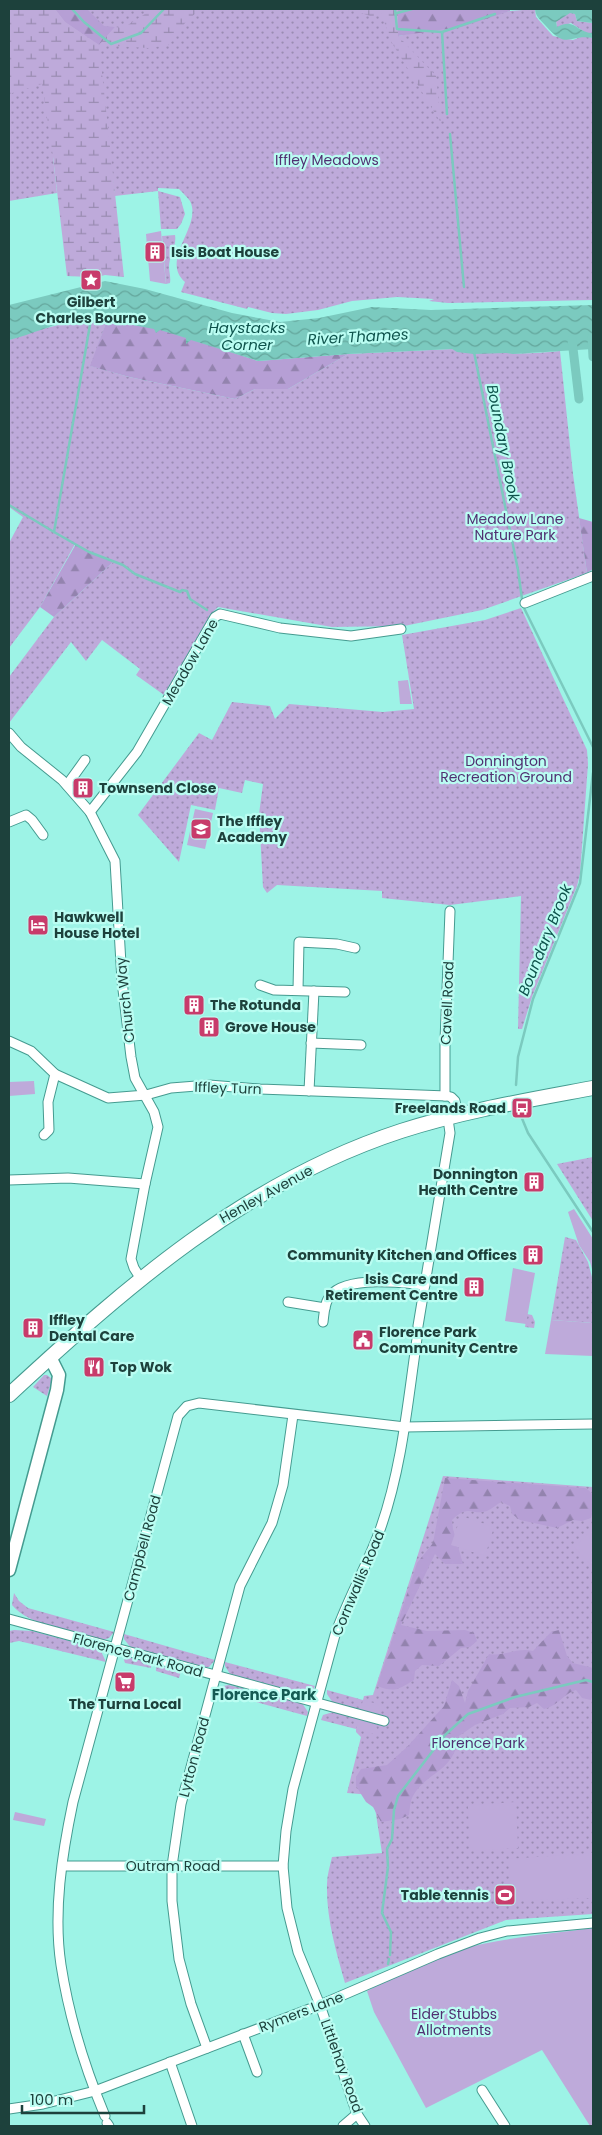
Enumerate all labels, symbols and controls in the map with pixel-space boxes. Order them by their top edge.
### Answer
park label: Iffley Meadows [275,150,379,170]
building icon: Isis Boat House [143,240,167,264]
place label: Isis Boat House [171,242,280,262]
place icon: Gilbert Charles Bourne [79,268,103,292]
place label: Gilbert Charles Bourne [36,292,147,328]
water label: Haystacks Corner [208,317,286,355]
water label: River Thames [307,323,409,350]
water label: Boundary Brook [482,383,525,504]
park label: Meadow Lane Nature Park [467,509,564,545]
street label: Meadow Lane [157,615,223,709]
park label: Donnington Recreation Ground [440,751,572,787]
building icon: Townsend Close [71,776,95,800]
place label: Townsend Close [99,778,217,798]
place label: The Iffley Academy [217,811,287,847]
school or university icon: The Iffley Academy [189,817,213,841]
water label: Boundary Brook [513,880,577,999]
place label: Hawkwell House Hotel [54,907,140,943]
hotel icon: Hawkwell House Hotel [26,913,50,937]
street label: Church Way [111,956,139,1044]
street label: Cavell Road [436,961,458,1045]
building icon: The Rotunda [182,993,206,1017]
place label: The Rotunda [210,995,301,1015]
building icon: Grove House [197,1015,221,1039]
place label: Grove House [225,1017,316,1037]
street label: Iffley Turn [194,1077,262,1099]
bus stop icon: Freelands Road [510,1096,534,1120]
place label: Freelands Road [395,1098,506,1118]
street label: Henley Avenue [216,1160,316,1228]
place label: Donnington Health Centre [418,1164,518,1200]
building icon: Donnington Health Centre [522,1170,546,1194]
building icon: Community Kitchen and Offices [521,1243,545,1267]
place label: Community Kitchen and Offices [287,1245,517,1265]
place label: Isis Care and Retirement Centre [325,1269,458,1305]
building icon: Isis Care and Retirement Centre [462,1275,486,1299]
place label: Iffley Dental Care [49,1310,135,1346]
building icon: Iffley Dental Care [21,1316,45,1340]
place label: Florence Park Community Centre [379,1322,518,1358]
public building icon: Florence Park Community Centre [351,1328,375,1352]
restaurant icon: Top Wok [82,1355,106,1379]
place label: Top Wok [110,1357,172,1377]
street label: Campbell Road [118,1493,166,1603]
street label: Cornwallis Road [327,1527,389,1639]
street label: Florence Park Road [71,1628,205,1682]
supermarket icon: The Turna Local [113,1670,137,1694]
district label: Florence Park [212,1684,317,1705]
place label: The Turna Local [69,1694,181,1714]
street label: Lytton Road [174,1715,214,1799]
park label: Florence Park [431,1733,525,1753]
street label: Outram Road [126,1856,220,1876]
sports icon: Table tennis [493,1883,517,1907]
place label: Table tennis [401,1885,489,1905]
street label: Rymers Lane [256,1987,346,2037]
park label: Elder Stubbs Allotments [411,2004,497,2040]
street label: Littlehay Road [316,2016,368,2116]
scale bar [22,2082,145,2114]
text: 100 m [30,2089,73,2110]

